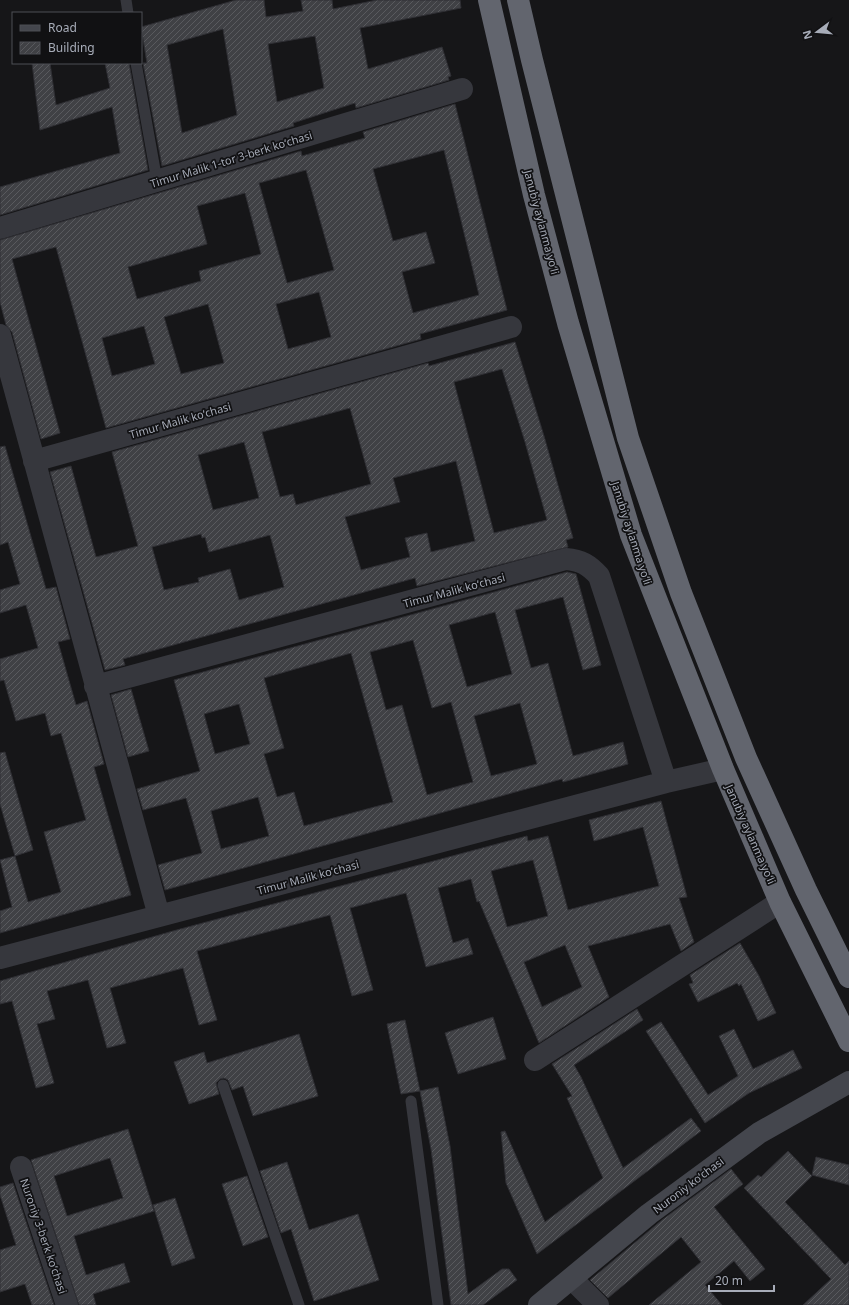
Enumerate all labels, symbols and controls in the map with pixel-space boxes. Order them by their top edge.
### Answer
legend [12,12,142,64]
north arrow [797,12,837,52]
text: Road [48,19,77,36]
text: N [798,29,815,41]
text: Building [48,39,95,56]
street label: Timur Malik 1-tor 3-berk koʻchasi [148,127,314,191]
street label: Janubiy aylanma yoʻli [521,167,563,276]
street label: Timur Malik koʻchasi [128,398,232,442]
street label: Janubiy aylanma yoʻli [608,479,656,586]
street label: Timur Malik koʻchasi [401,569,507,611]
street label: Janubiy aylanma yoʻli [722,781,780,886]
street label: Timur Malik koʻchasi [255,856,361,898]
street label: Nuroniy koʻchasi [650,1153,726,1217]
street label: Nuroniy 3-berk koʻchasi [17,1176,71,1296]
scale bar [709,1267,774,1293]
text: 20 m [715,1272,743,1289]

